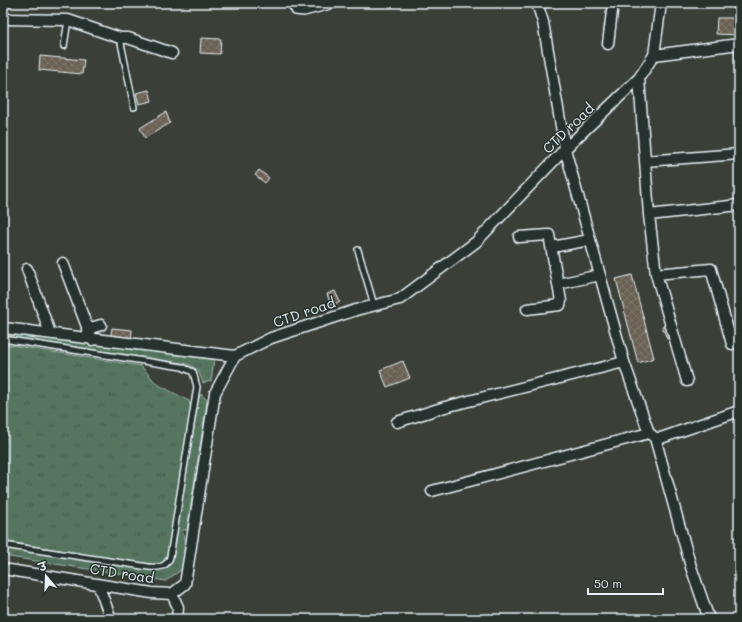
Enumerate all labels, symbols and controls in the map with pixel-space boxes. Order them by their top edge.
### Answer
street label: CTD road [538,99,598,157]
street label: CTD road [270,292,338,332]
north arrow [26,556,66,596]
text: उ [36,557,50,575]
street label: CTD road [88,559,156,587]
scale bar [588,570,663,596]
text: 50 m [594,575,622,591]

